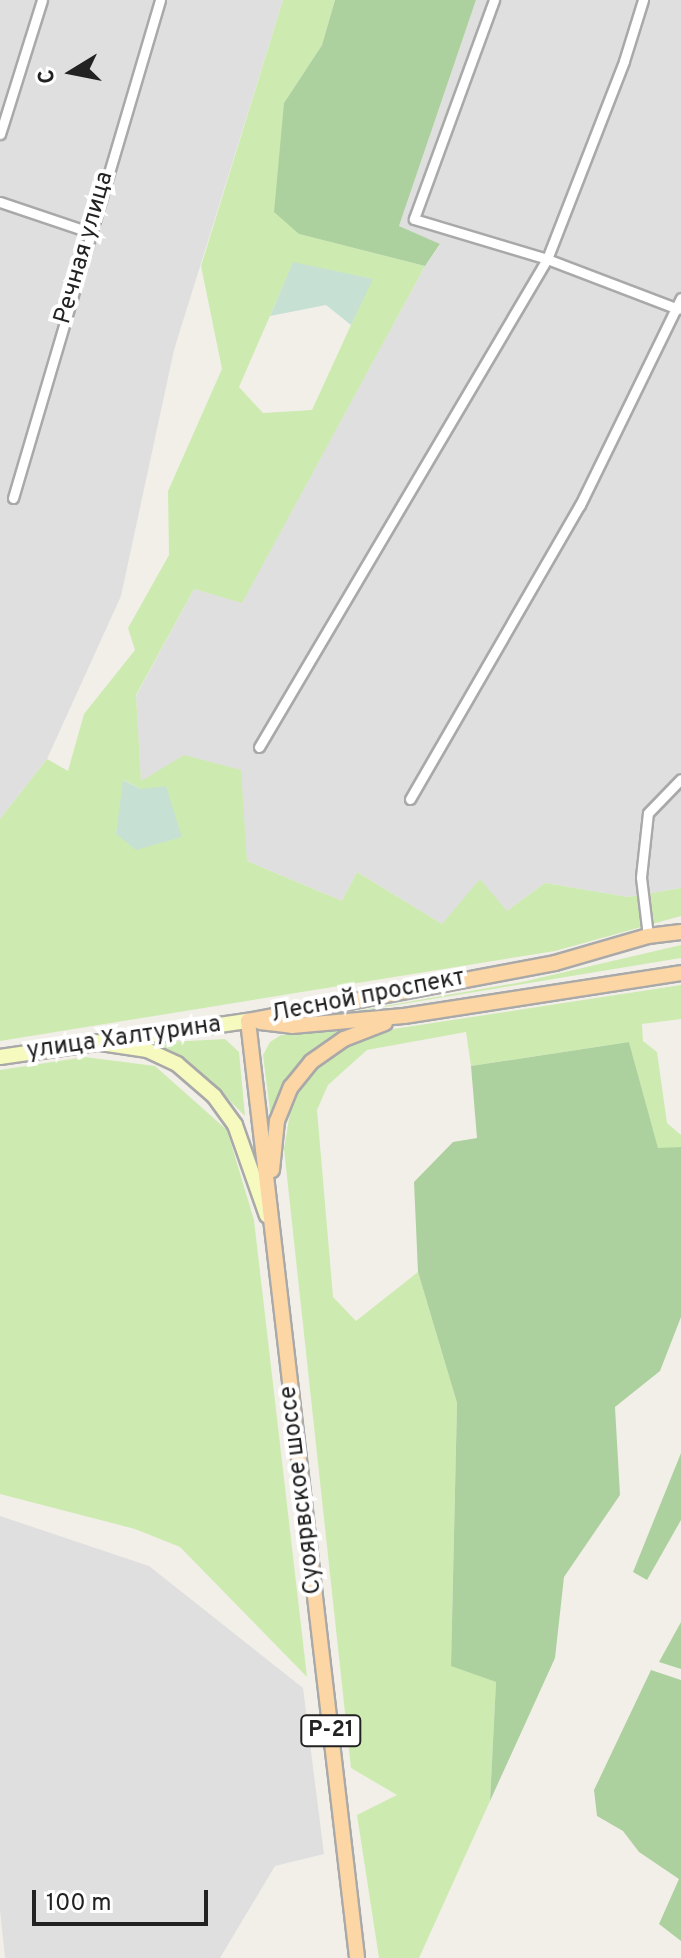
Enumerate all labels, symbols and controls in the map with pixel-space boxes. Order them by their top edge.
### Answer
north arrow [32,32,112,112]
text: С [33,67,62,86]
street label: Речная улица [49,168,121,328]
street label: Лесной проспект [269,964,467,1030]
street label: улица Халтурина [25,1011,223,1067]
street label: Суоярвское шоссе [275,1384,329,1596]
road number: Р-21 [299,1713,363,1749]
scale bar [36,1874,212,1924]
text: 100 m [46,1889,112,1919]

